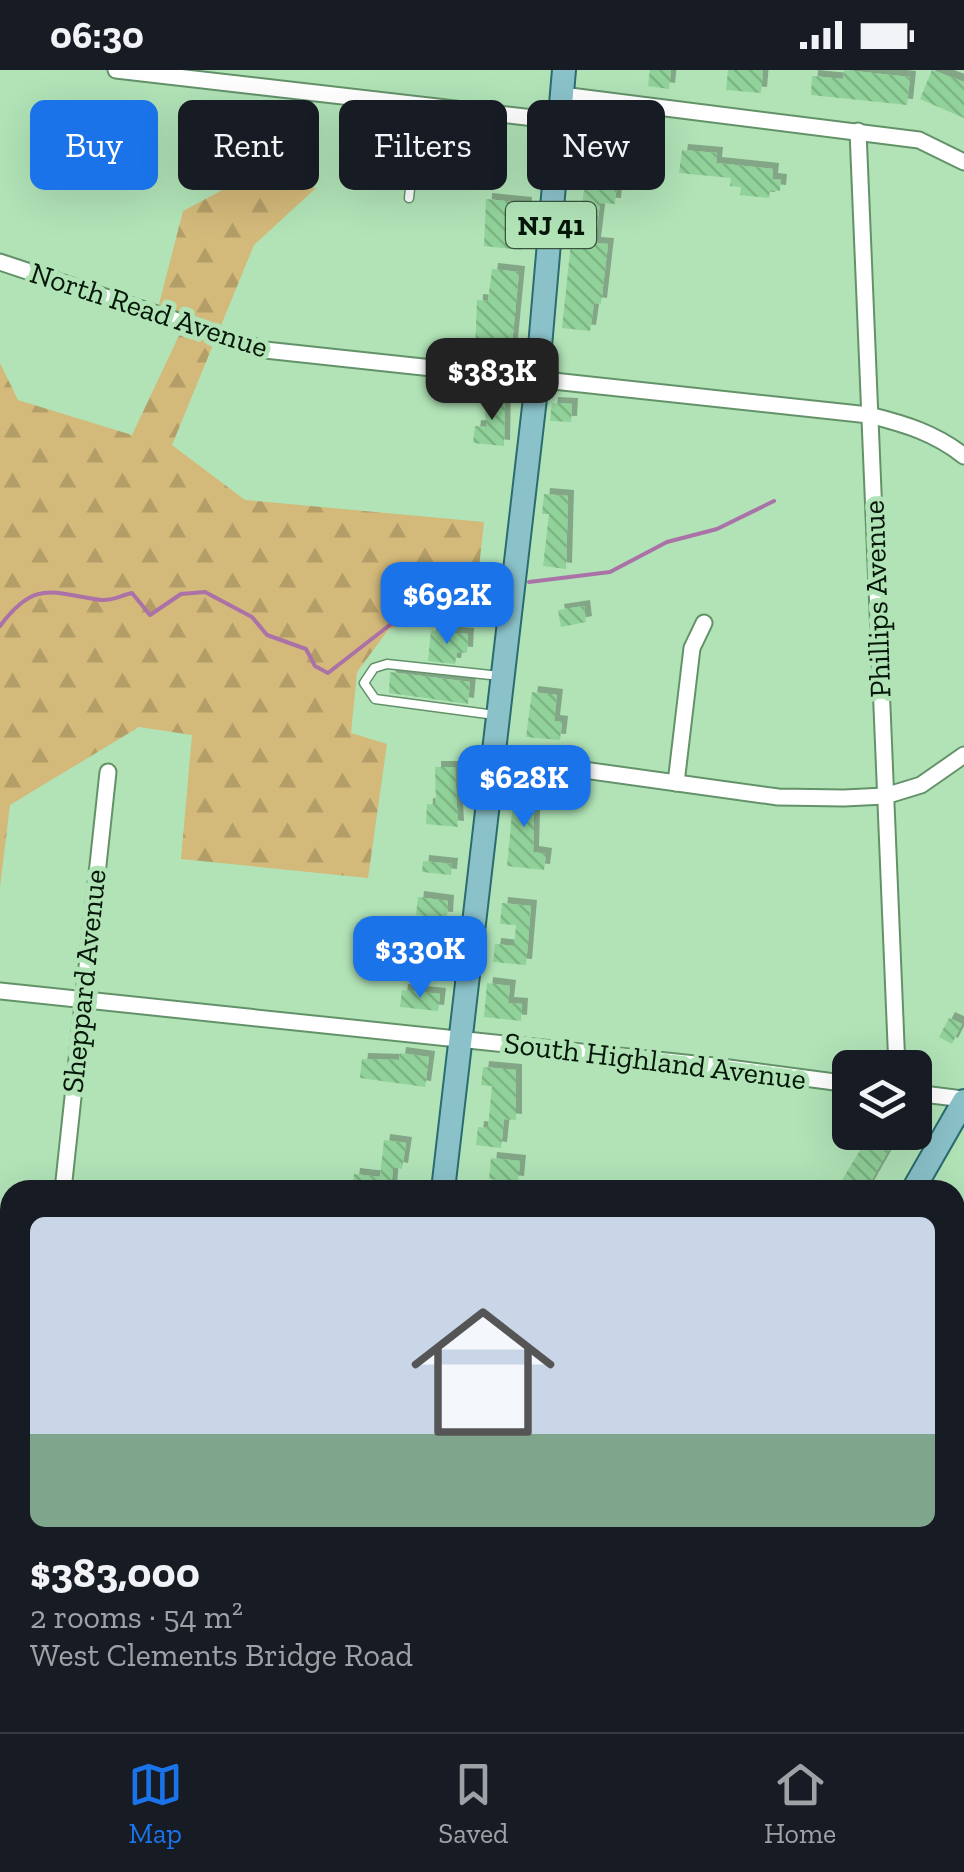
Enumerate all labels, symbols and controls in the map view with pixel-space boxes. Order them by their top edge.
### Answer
text: 06:30 [50,12,144,58]
chip: Buy [30,100,158,190]
chip: Rent [178,100,319,190]
chip: Filters [339,100,507,190]
chip: New [527,100,665,190]
road number: NJ 41 [506,202,596,248]
street label: North Read Avenue [25,255,273,365]
pin: $383K [422,338,562,423]
text: $383K [448,351,536,389]
street label: Phillips Avenue [856,500,898,698]
pin: $692K [377,562,517,647]
text: $692K [403,575,491,613]
pin: $628K [454,745,594,830]
text: $628K [480,758,568,796]
street label: Sheppard Avenue [54,868,114,1094]
pin: $330K [350,916,490,1001]
text: $330K [375,929,465,967]
street label: South Highland Avenue [502,1025,808,1097]
map controls [832,1050,932,1150]
button: layers [832,1050,932,1150]
icon: home [393,1282,573,1462]
text: $383,000 [30,1547,200,1598]
text: 2 rooms · 54 m² [30,1598,243,1636]
text: West Clements Bridge Road [30,1636,413,1674]
tab: Map [128,1757,183,1850]
tab: Saved [438,1757,508,1850]
tab: Home [764,1757,836,1850]

